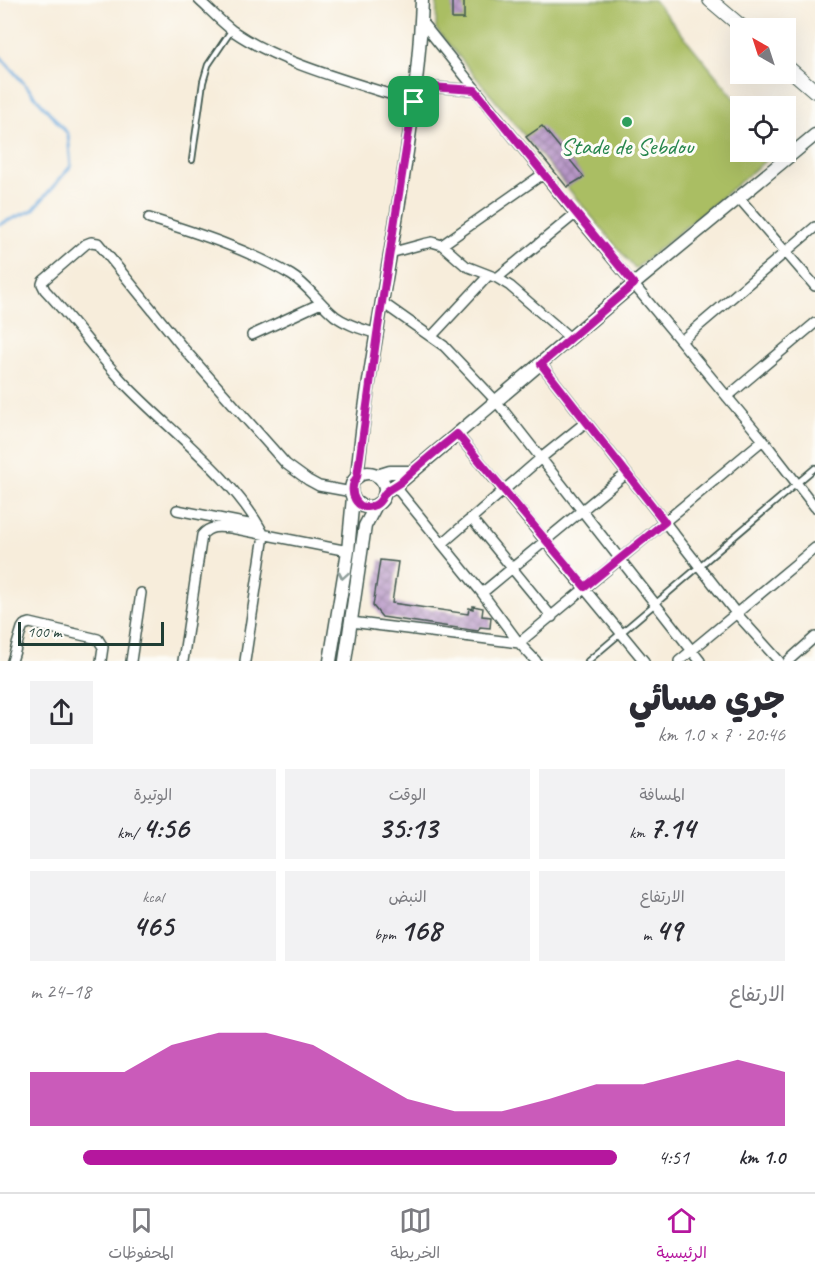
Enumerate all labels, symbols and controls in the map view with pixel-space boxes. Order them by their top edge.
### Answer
north arrow [730,18,796,84]
map controls [730,18,796,162]
pin [388,76,439,127]
icon: arrive [397,85,430,118]
button: locate [730,96,796,162]
marker: Stade de Sebdou [620,115,634,129]
place label: Stade de Sebdou [561,131,696,161]
one-way arrow [337,570,350,580]
scale bar [18,619,164,646]
text: 100 m [27,622,61,642]
text: جري مسائي [629,678,785,720]
button: share [30,681,93,744]
text: 20:46 · 7 × 1.0 km [658,722,785,747]
text: الوتيرة [134,785,172,805]
text: الوقت [389,785,426,805]
text: المسافة [639,785,685,805]
text: 4:56 [142,809,189,847]
text: 35:13 [378,809,437,847]
text: 7.14 [649,809,695,847]
text: /km [117,823,142,843]
text: km [629,823,649,843]
text: kcal [142,887,163,907]
text: النبض [388,887,427,907]
text: الارتفاع [640,887,685,907]
text: 465 [133,907,173,945]
text: 168 [400,911,441,949]
text: 49 [655,911,682,949]
text: bpm [374,925,400,945]
text: m [642,925,655,945]
text: 18–24 m [30,979,91,1004]
text: الارتفاع [729,982,785,1007]
text: 4:51 [658,1145,689,1170]
text: 1.0 km [738,1145,785,1170]
tab: المحفوظات [108,1204,174,1267]
tab: الخريطة [390,1204,440,1267]
tab: الرئيسية [657,1204,707,1267]

